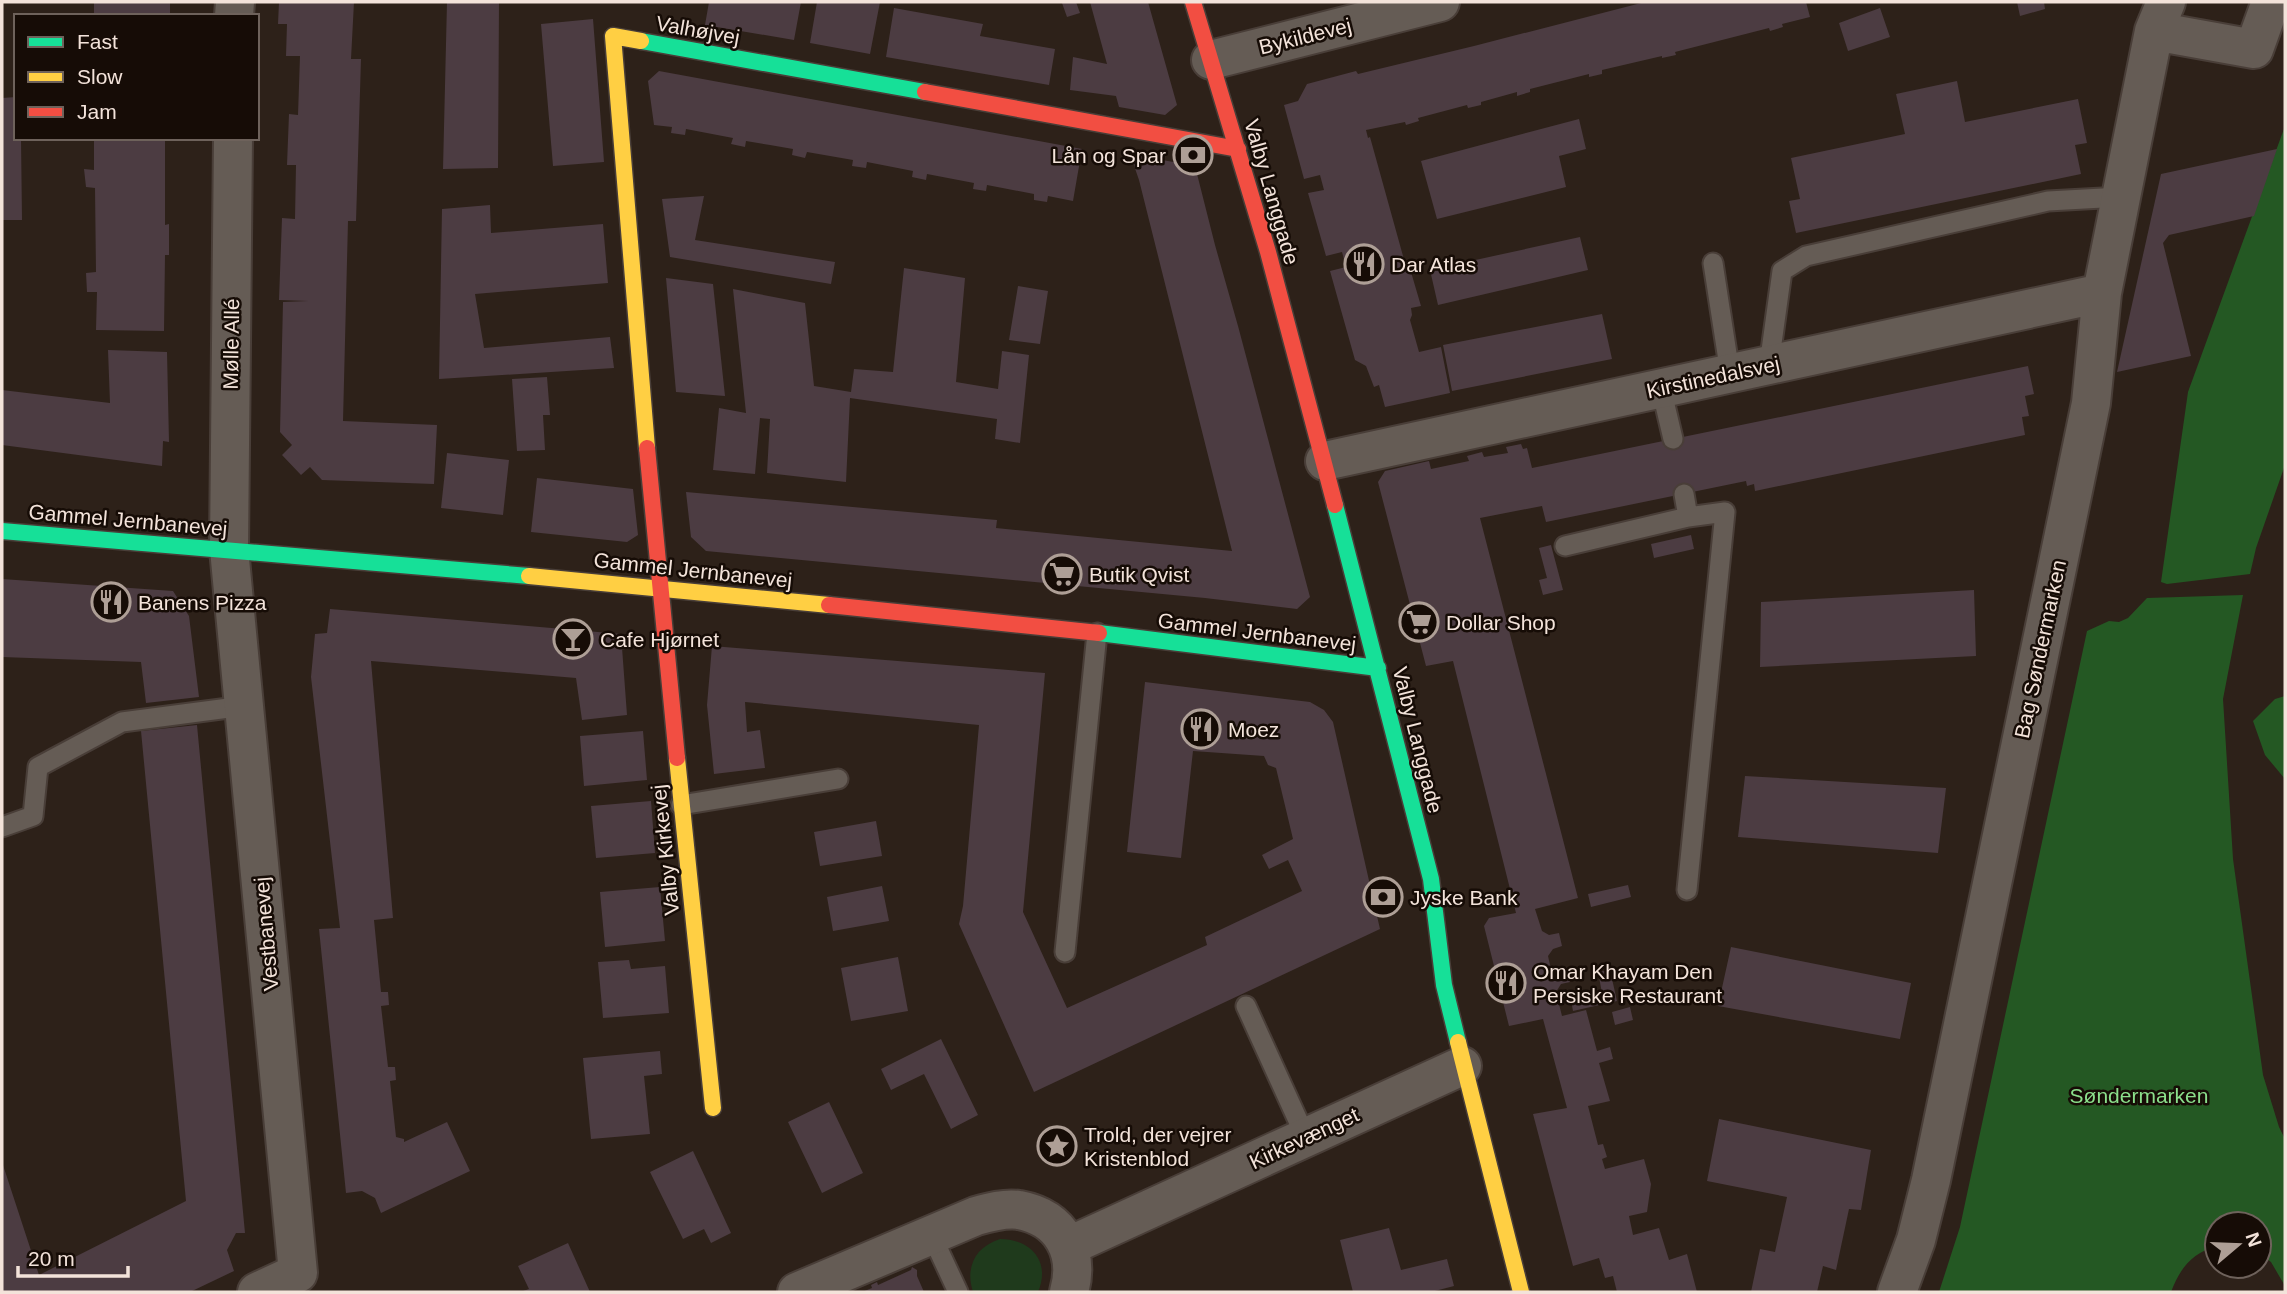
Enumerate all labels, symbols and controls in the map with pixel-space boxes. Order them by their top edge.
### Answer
street label: Valhøjvej [654,11,742,49]
street label: Bykildevej [1256,13,1354,59]
legend [14,14,259,140]
text: Fast [77,30,118,53]
text: Slow [77,65,123,88]
text: Jam [77,100,117,123]
street label: Valby Langgade [1240,117,1304,267]
bank icon: Lån og Spar [1172,134,1214,176]
place label: Lån og Spar [1052,144,1166,167]
restaurant icon: Dar Atlas [1343,243,1385,285]
place label: Dar Atlas [1391,253,1476,276]
street label: Mølle Allé [219,298,243,390]
street label: Kirstinedalsvej [1644,352,1782,402]
street label: Gammel Jernbanevej [28,500,228,540]
street label: Gammel Jernbanevej [593,548,793,592]
supermarket icon: Butik Qvist [1041,553,1083,595]
street label: Bag Søndermarken [2010,558,2070,740]
place label: Butik Qvist [1089,563,1190,586]
restaurant icon: Banens Pizza [90,581,132,623]
place label: Banens Pizza [138,591,267,614]
supermarket icon: Dollar Shop [1398,601,1440,643]
street label: Gammel Jernbanevej [1157,608,1357,656]
place label: Dollar Shop [1446,611,1556,634]
bar icon: Cafe Hjørnet [552,618,594,660]
place label: Cafe Hjørnet [600,628,719,651]
street label: Valby Langgade [1389,664,1447,816]
restaurant icon: Moez [1180,708,1222,750]
place label: Moez [1228,718,1279,741]
street label: Valby Kirkevej [647,783,683,917]
street label: Vestbanevej [250,876,282,992]
bank icon: Jyske Bank [1362,876,1404,918]
place label: Jyske Bank [1410,886,1518,909]
place label: Omar Khayam Den Persiske Restaurant [1533,960,1722,1007]
restaurant icon: Omar Khayam Den Persiske Restaurant [1485,962,1527,1004]
park label: Søndermarken [2070,1084,2208,1107]
street label: Kirkevænget [1246,1103,1362,1173]
place label: Trold, der vejrer Kristenblod [1084,1123,1231,1170]
place icon: Trold, der vejrer Kristenblod [1036,1125,1078,1167]
north arrow [2203,1210,2273,1280]
text: N [2241,1230,2266,1250]
scale bar [18,1234,128,1278]
text: 20 m [28,1247,75,1270]

